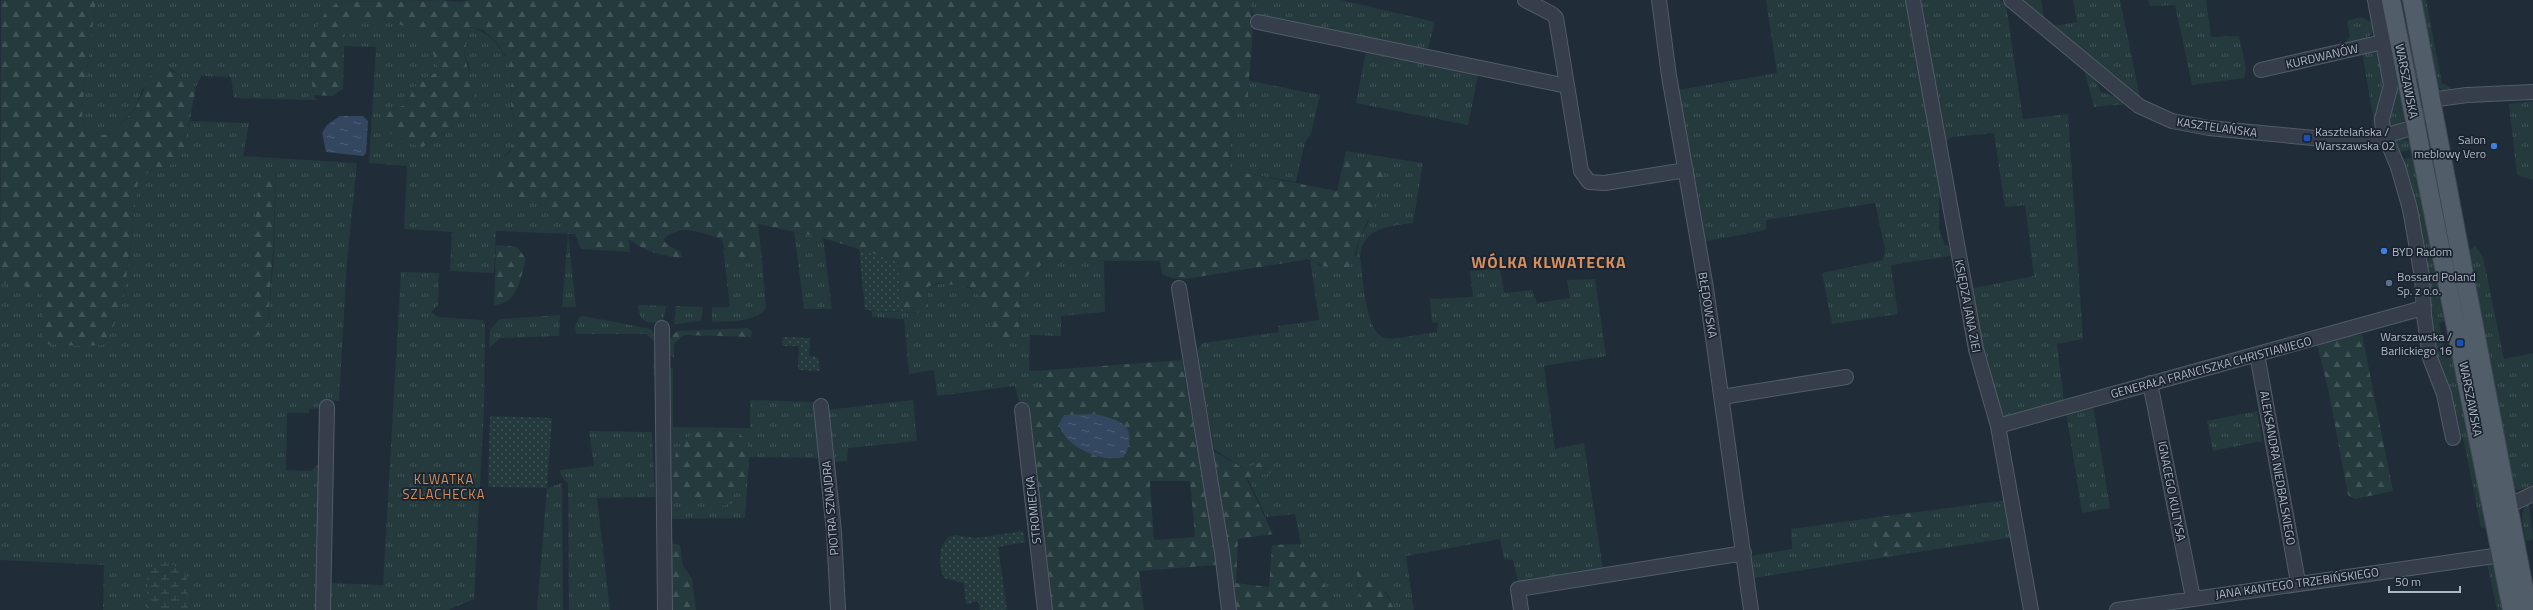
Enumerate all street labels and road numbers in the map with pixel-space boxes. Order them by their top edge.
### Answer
street label: KURDWANÓW [2284,38,2360,74]
street label: WARSZAWSKA [2390,42,2424,120]
street label: KASZTELAŃSKA [2175,112,2259,142]
street label: KSIĘDZA JANA ZIEI [1950,258,1986,354]
street label: BŁĘDOWSKA [1693,271,1723,339]
street label: GENERAŁA FRANCISZKA CHRISTIANIEGO [2108,331,2314,403]
street label: WARSZAWSKA [2454,360,2488,438]
street label: ALEKSANDRA NIEDBALSKIEGO [2255,389,2301,547]
street label: IGNACEGO KULTYSA [2153,439,2191,543]
street label: PIOTRA SZNAJDRA [816,460,844,556]
street label: STROMIECKA [1020,475,1046,545]
street label: JANA KANTEGO TRZEBIŃSKIEGO [2214,562,2380,604]

